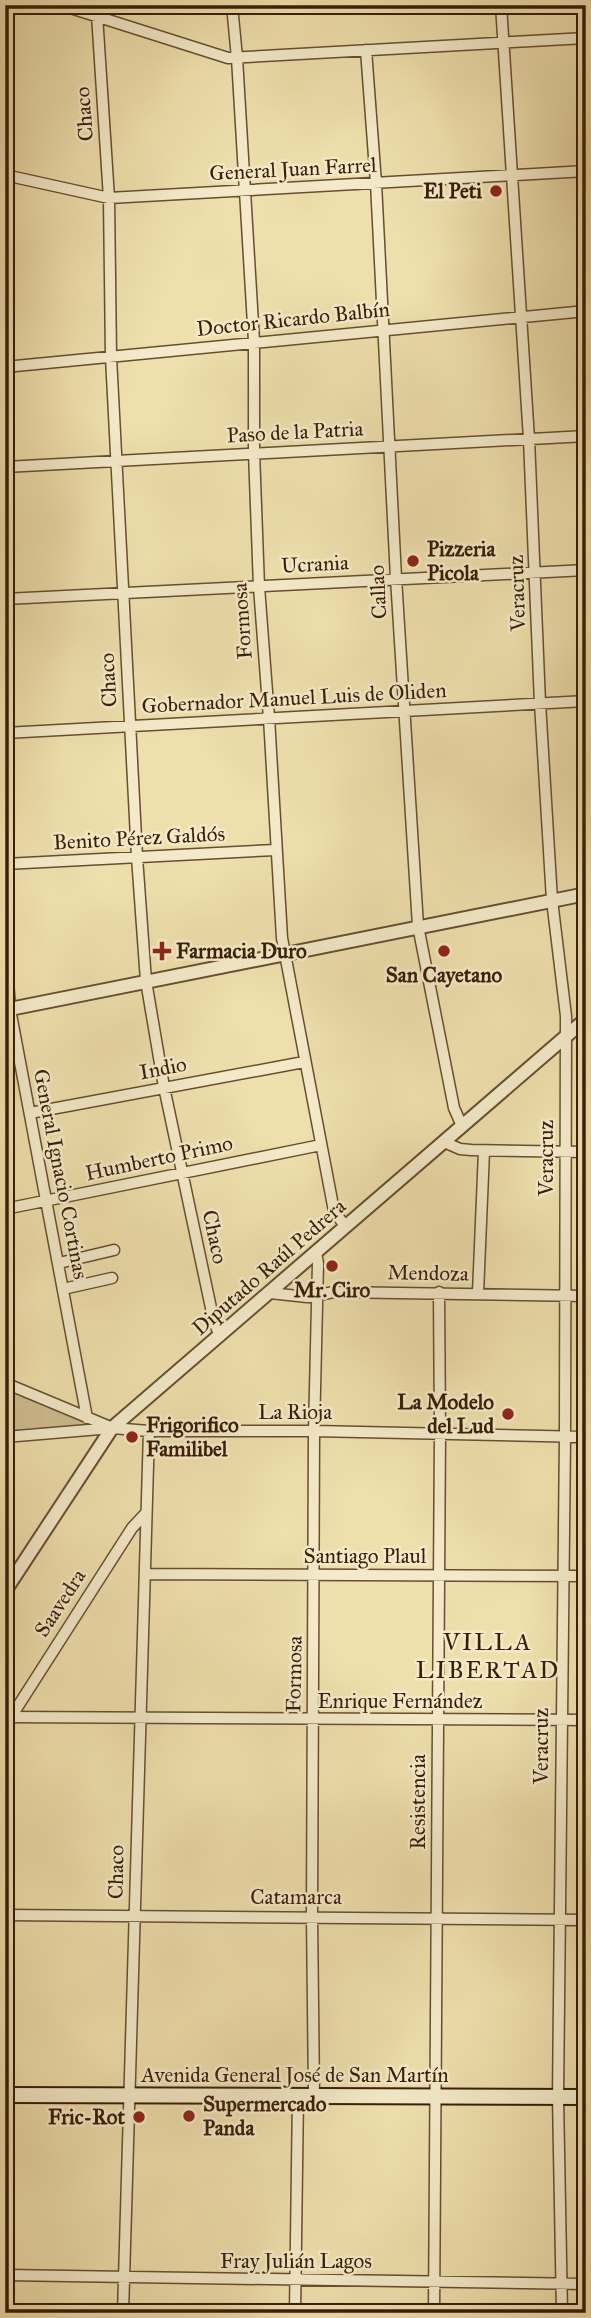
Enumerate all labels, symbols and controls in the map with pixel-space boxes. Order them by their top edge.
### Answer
street label: Chaco [69,86,99,142]
street label: General Juan Farrel [209,152,378,186]
place label: El Peti [423,178,482,204]
marker: El Peti [488,183,504,199]
street label: Doctor Ricardo Balbín [195,296,391,342]
street label: Paso de la Patria [226,415,364,449]
place label: Pizzeria Picola [427,536,497,586]
street label: Ucrania [281,549,350,579]
marker: Pizzeria Picola [405,553,421,569]
street label: Veracruz [503,554,531,633]
street label: Callao [364,564,392,620]
street label: Formosa [226,582,258,660]
street label: Chaco [94,652,122,708]
street label: Gobernador Manuel Luis de Oliden [141,677,447,719]
street label: Benito Pérez Galdós [52,821,226,855]
place label: Farmacia Duro [176,938,307,964]
marker: Farmacia Duro [154,943,170,959]
marker: San Cayetano [436,943,452,959]
place label: San Cayetano [386,962,503,988]
street label: Indio [137,1051,189,1085]
street label: General Ignacio Cortinas [28,1067,94,1281]
street label: Veracruz [533,1120,559,1197]
street label: Humberto Primo [83,1130,235,1186]
street label: Diputado Raúl Pedrera [187,1193,351,1341]
street label: Chaco [197,1208,233,1267]
marker: Mr. Ciro [324,1258,340,1274]
street label: Mendoza [387,1259,469,1287]
place label: Mr. Ciro [294,1277,371,1303]
place label: La Modelo del Lud [397,1389,494,1439]
street label: La Rioja [258,1399,332,1425]
marker: La Modelo del Lud [500,1406,516,1422]
place label: Frigorifico Familibel [146,1412,239,1462]
marker: Frigorifico Familibel [124,1429,140,1445]
street label: Santiago Plaul [304,1543,427,1569]
street label: Saavedra [29,1564,92,1642]
district label: VILLA LIBERTAD [416,1627,560,1685]
street label: Formosa [280,1635,308,1713]
street label: Enrique Fernández [318,1688,483,1714]
street label: Veracruz [528,1708,554,1785]
street label: Resistencia [405,1754,431,1850]
street label: Chaco [103,1844,129,1899]
street label: Catamarca [250,1884,342,1910]
street label: Avenida General José de San Martín [140,2062,449,2088]
place label: Supermercado Panda [203,2091,327,2141]
place label: Fric-Rot [48,2104,126,2130]
marker: Supermercado Panda [181,2108,197,2124]
marker: Fric-Rot [131,2109,147,2125]
street label: Fray Julián Lagos [220,2248,372,2274]

